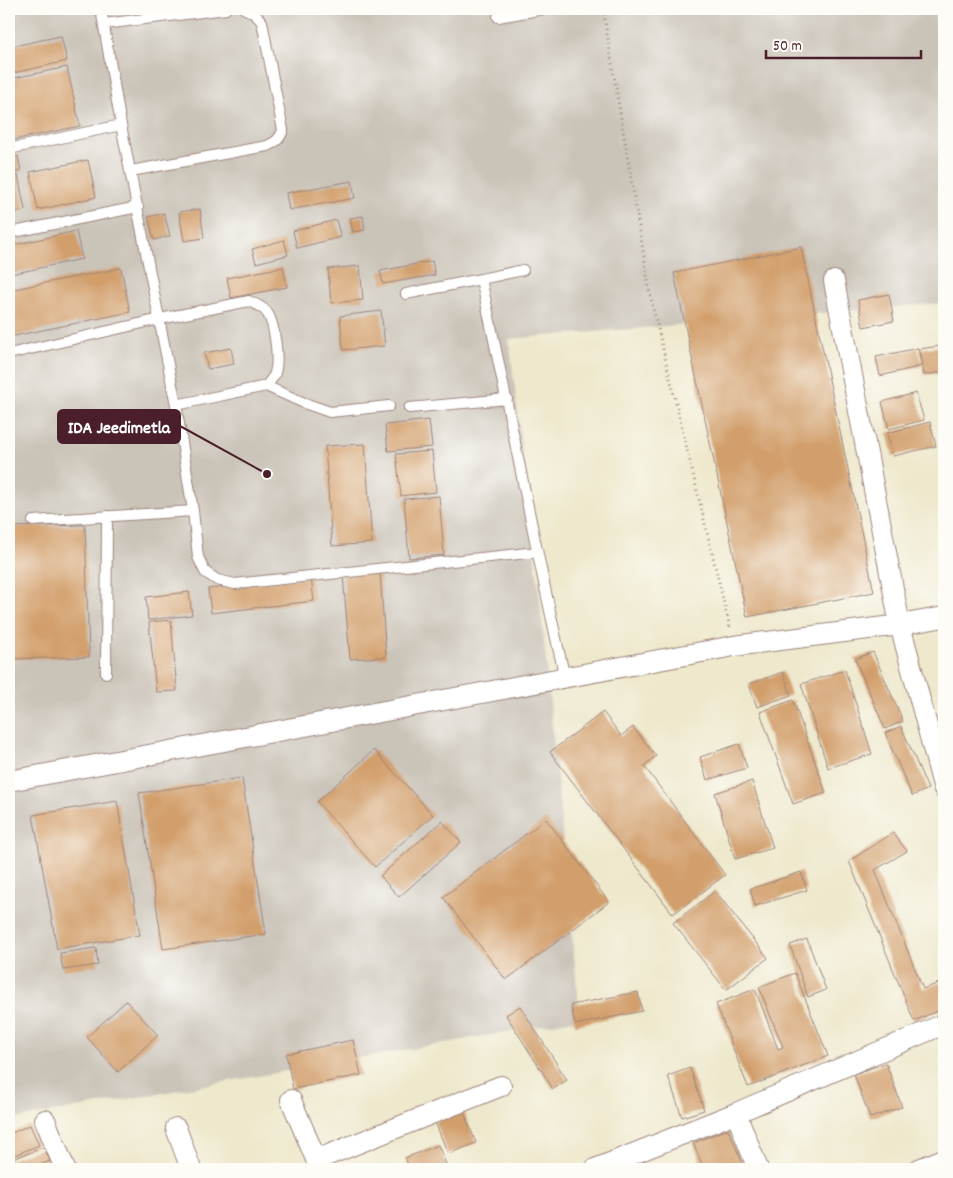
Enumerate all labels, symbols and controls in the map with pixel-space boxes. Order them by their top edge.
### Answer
scale bar [766,28,920,60]
text: 50 m [773,36,802,58]
callout: IDA Jeedimetla [58,410,180,443]
text: IDA Jeedimetla [68,417,171,442]

